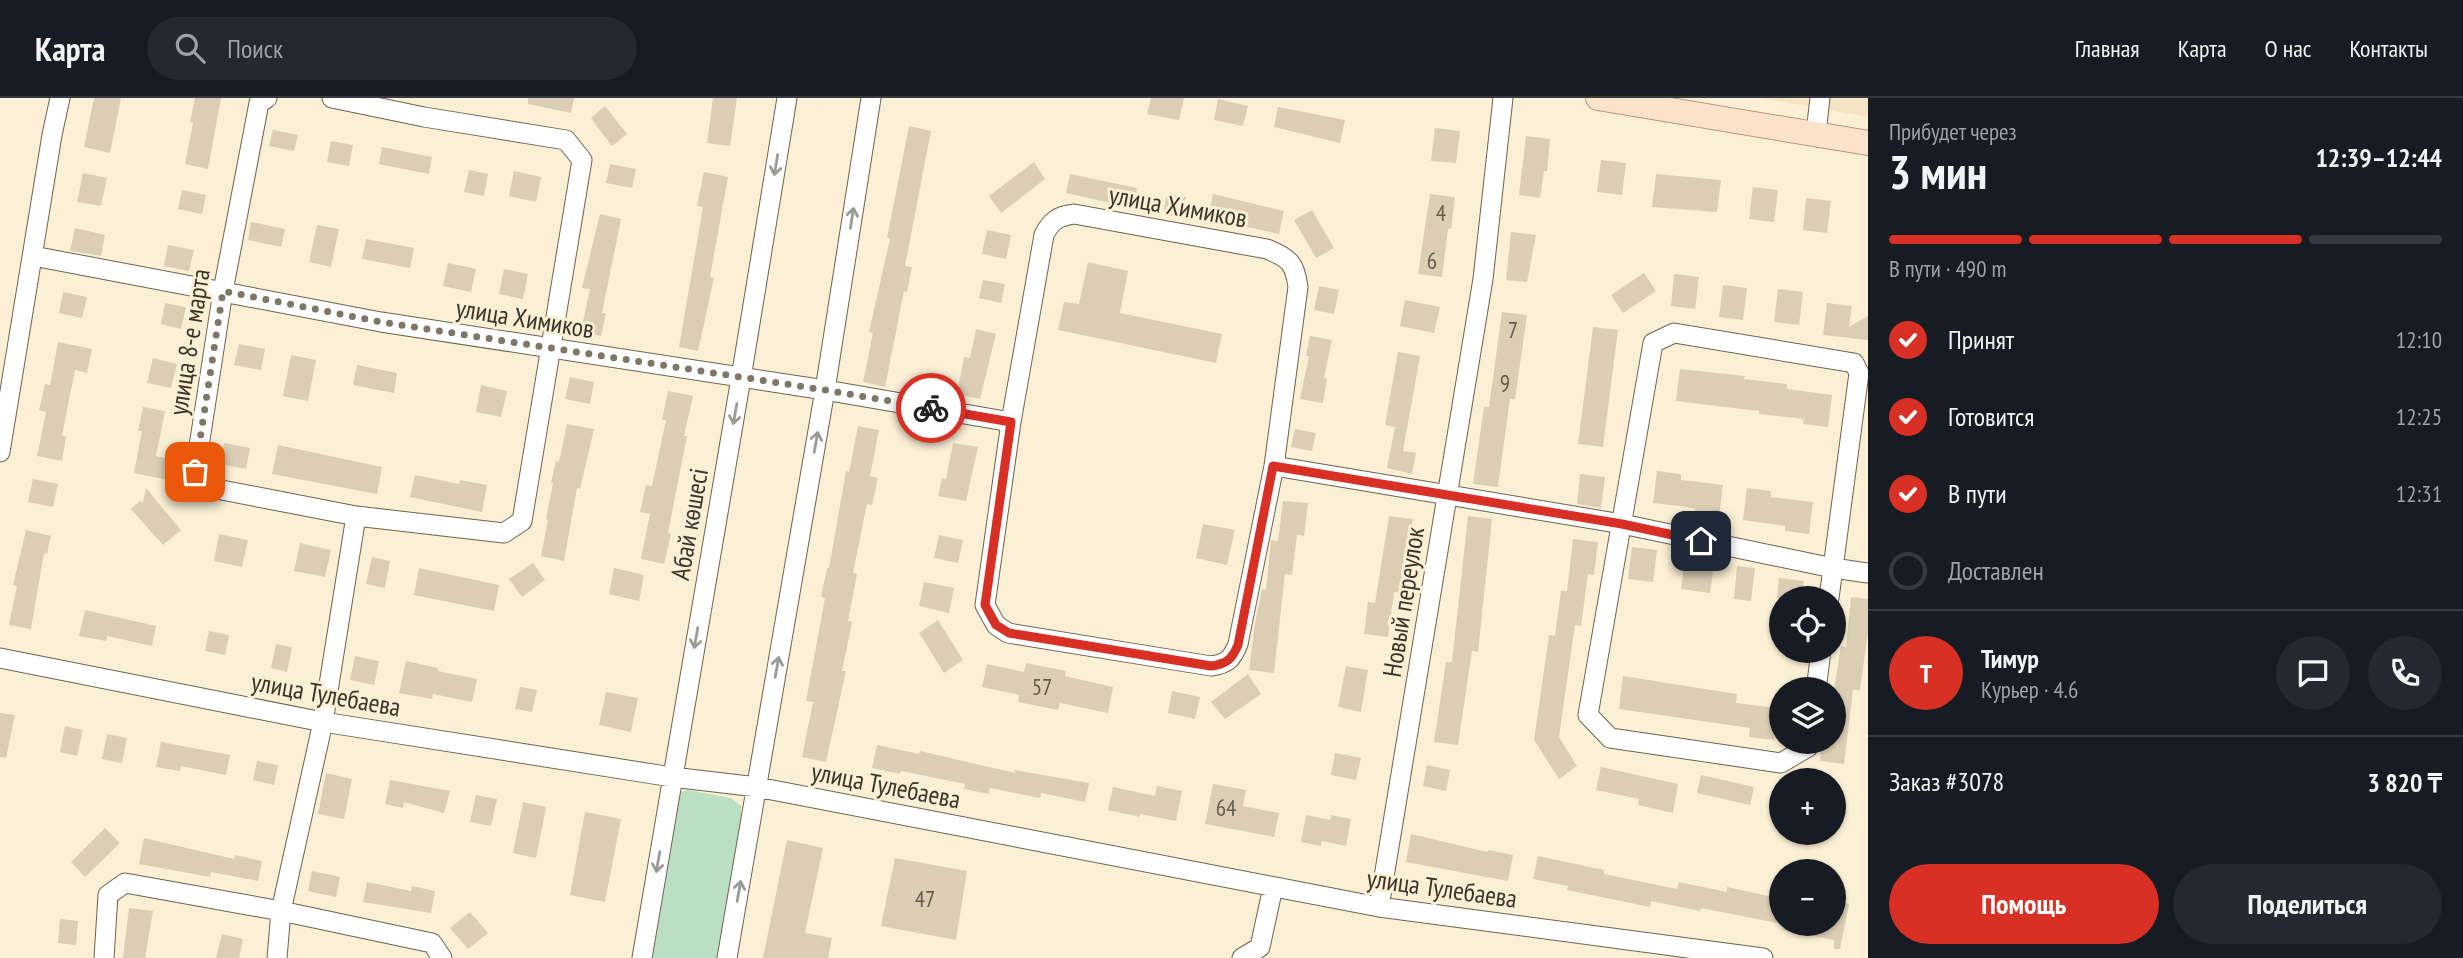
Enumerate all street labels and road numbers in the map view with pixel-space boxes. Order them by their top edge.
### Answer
street label: улица Химиков [1107,178,1249,234]
street label: улица 8-е марта [161,266,217,418]
street label: улица Химиков [454,291,596,345]
street label: Абай көшесі [663,466,715,582]
street label: Новый переулок [1375,525,1431,679]
street label: улица Тулебаева [249,665,403,723]
street label: улица Тулебаева [809,754,963,816]
street label: улица Тулебаева [1365,861,1519,915]

